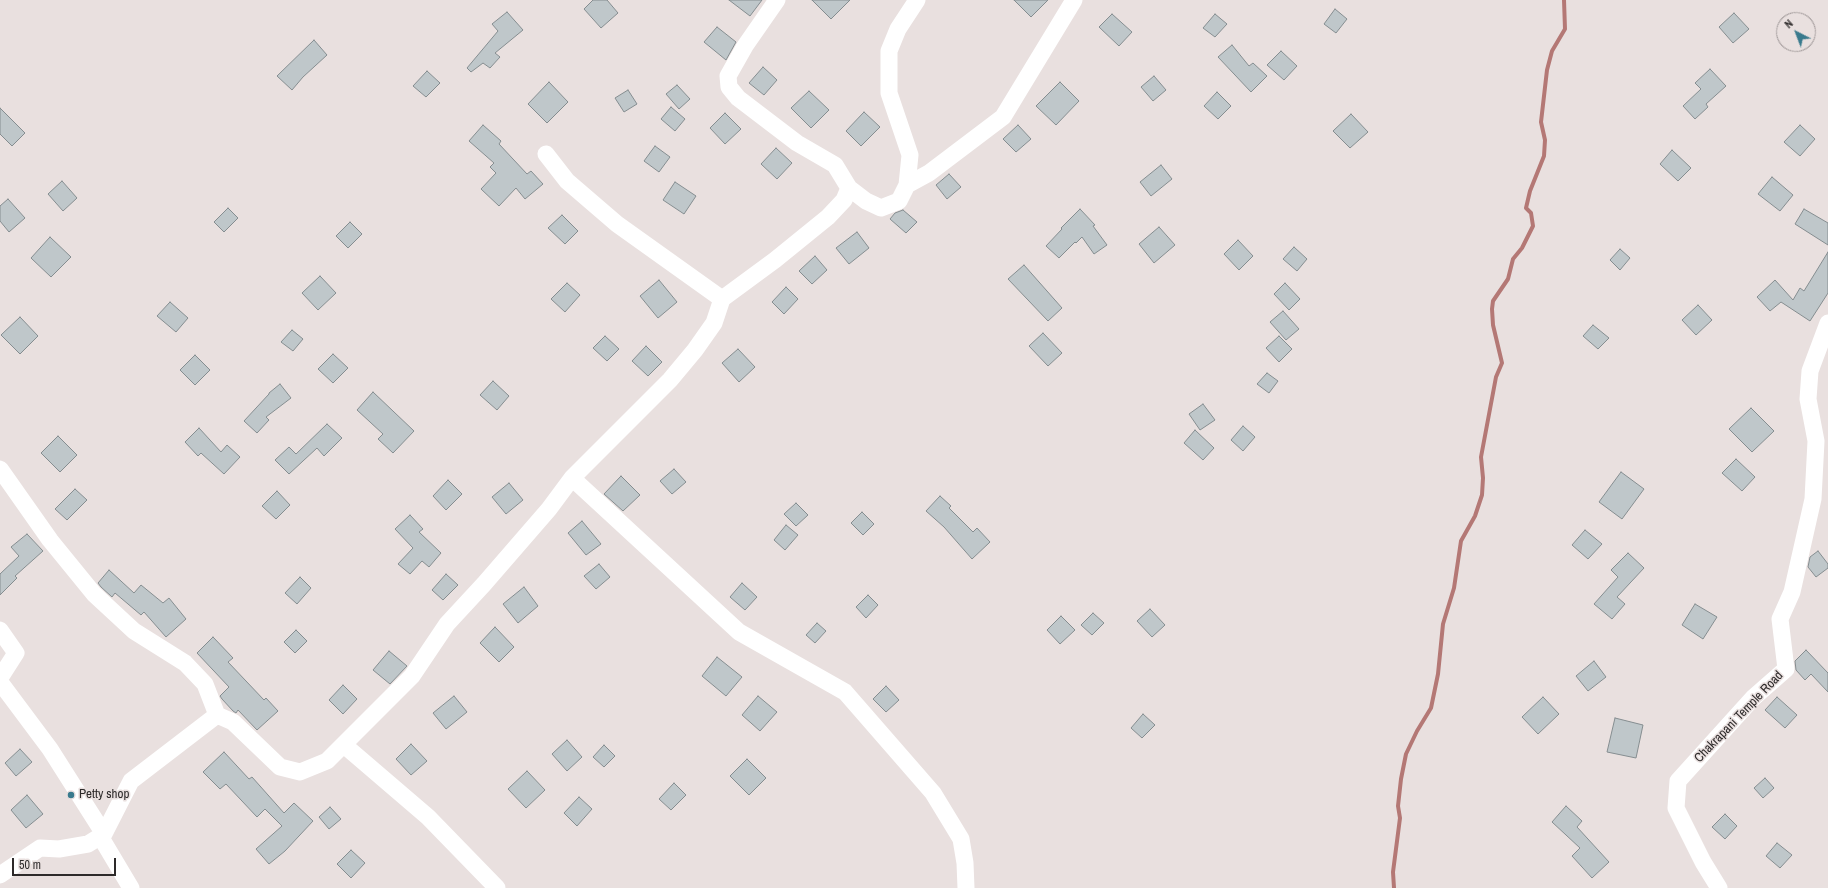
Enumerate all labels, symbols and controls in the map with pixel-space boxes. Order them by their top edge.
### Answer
north arrow [1776,12,1816,52]
text: N [1782,16,1796,31]
street label: Chakrapani Temple Road [1691,668,1787,766]
place label: Petty shop [79,787,129,803]
marker: Petty shop [66,790,76,800]
scale bar [14,850,118,876]
text: 50 m [19,857,41,873]

